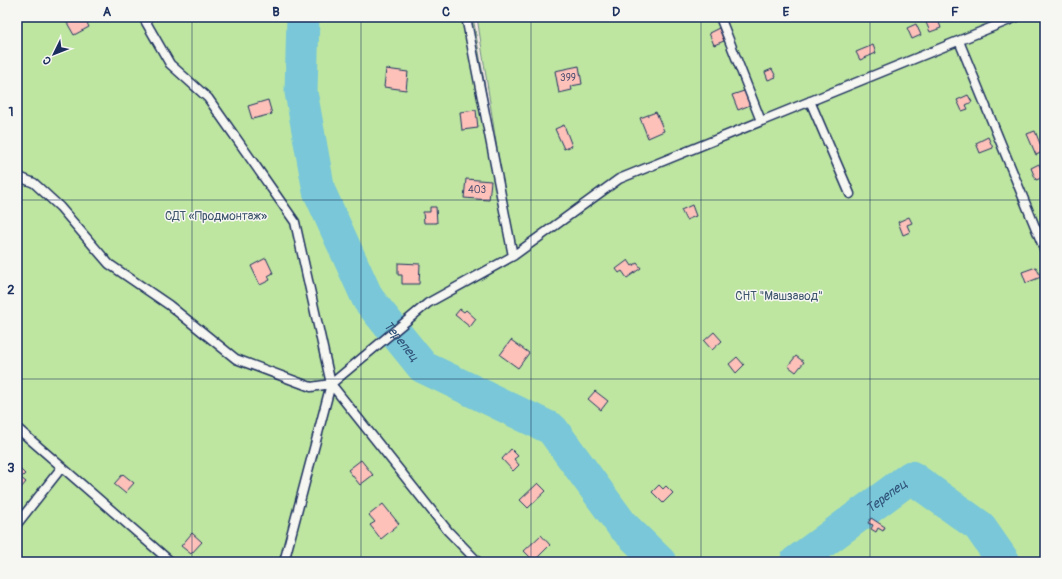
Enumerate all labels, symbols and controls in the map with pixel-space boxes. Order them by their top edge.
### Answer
text: A [103,4,112,20]
text: B [272,4,280,20]
text: C [442,4,450,20]
text: D [612,4,620,20]
text: E [783,4,790,20]
text: F [951,4,959,20]
north arrow [34,34,74,74]
text: С [40,53,54,67]
house number: 399 [560,72,576,84]
text: 1 [8,104,14,120]
house number: 403 [468,184,487,196]
park label: СДТ «Продмонтаж» [165,209,267,224]
text: 2 [7,282,15,298]
park label: СНТ "Машзавод" [735,289,823,304]
water label: Терепец [380,318,422,365]
text: 3 [7,460,15,476]
water label: Терепец [863,476,910,517]

